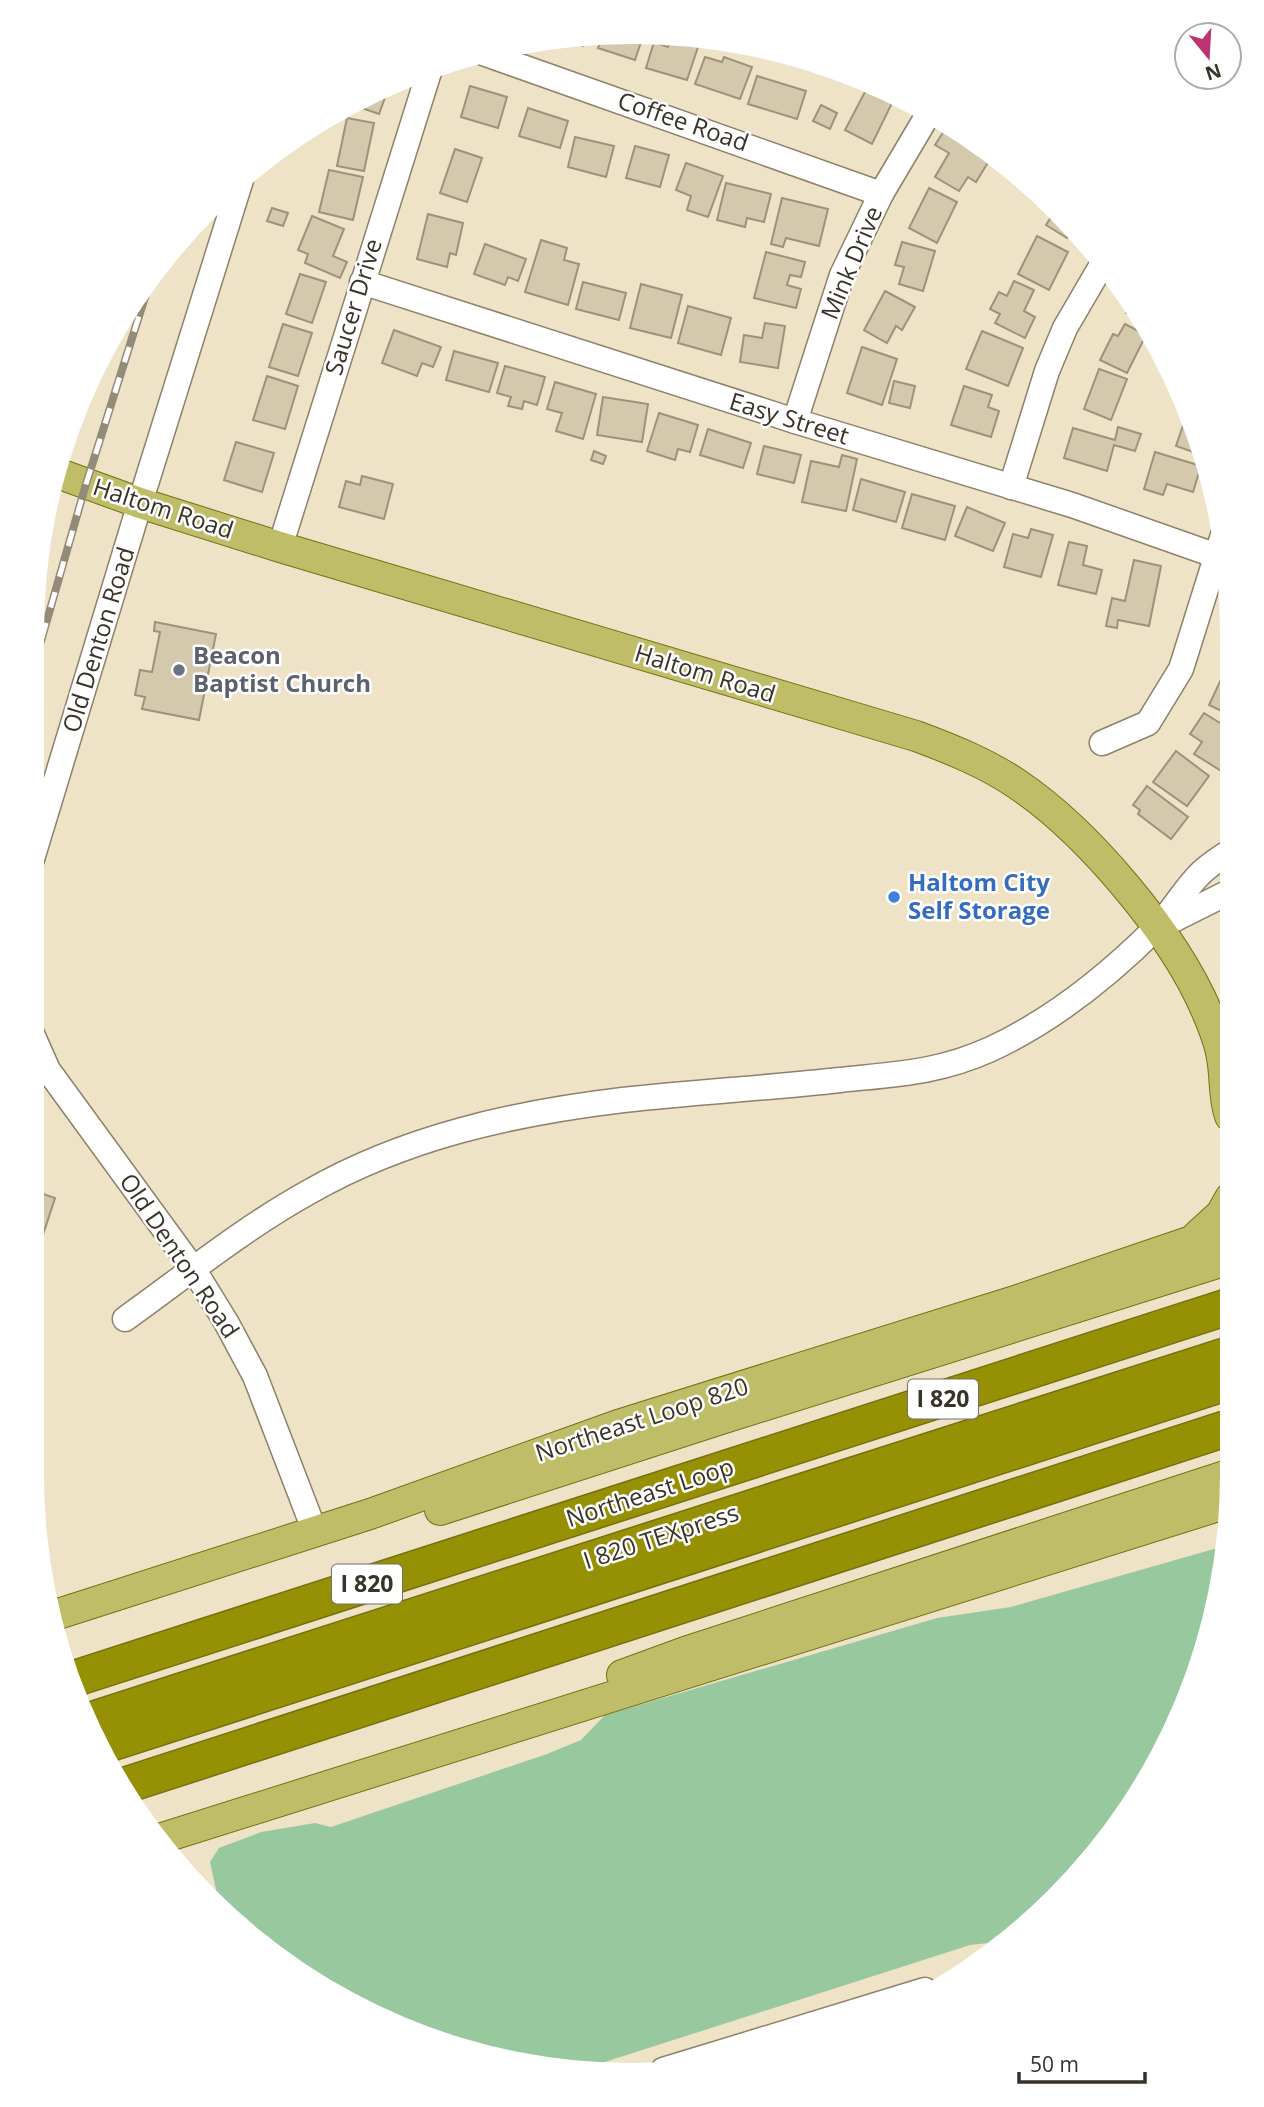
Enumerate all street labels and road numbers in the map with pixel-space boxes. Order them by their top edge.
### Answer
street label: Coffee Road [614,83,753,158]
street label: Mink Drive [812,201,889,324]
street label: Saucer Drive [316,234,389,379]
street label: Easy Street [726,384,853,451]
street label: Haltom Road [89,469,238,546]
street label: Old Denton Road [54,543,141,736]
street label: Haltom Road [631,635,780,710]
street label: Old Denton Road [113,1166,248,1344]
street label: Northeast Loop 820 [531,1369,752,1469]
road number: I 820 [908,1380,978,1418]
street label: Northeast Loop [561,1449,738,1534]
street label: I 820 TEXpress [579,1495,742,1576]
road number: I 820 [332,1564,402,1604]

